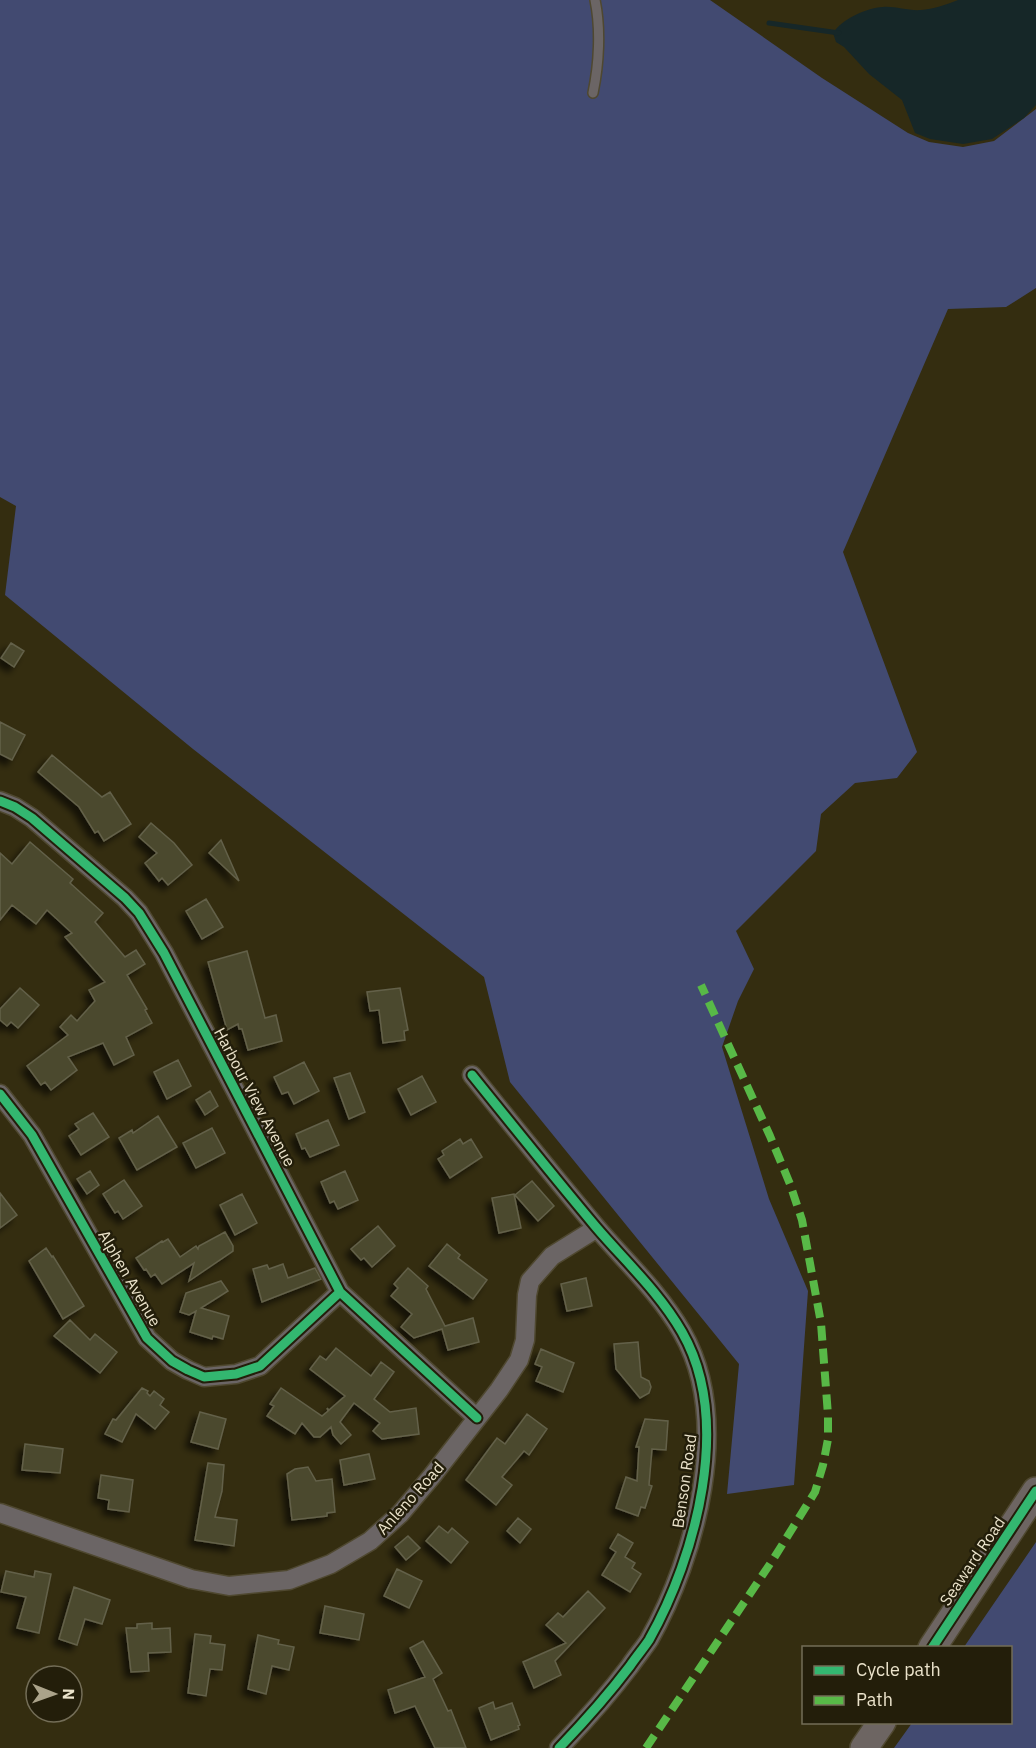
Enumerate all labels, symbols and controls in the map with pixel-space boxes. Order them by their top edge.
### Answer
street label: Harbour View Avenue [210,1024,300,1170]
street label: Alphen Avenue [94,1226,166,1330]
street label: Benson Road [668,1433,700,1529]
street label: Anleno Road [372,1457,448,1539]
street label: Seaward Road [935,1513,1009,1609]
legend [802,1646,1012,1724]
text: Cycle path [856,1658,941,1681]
north arrow [24,1664,84,1724]
text: N [59,1688,79,1700]
text: Path [856,1688,893,1711]

